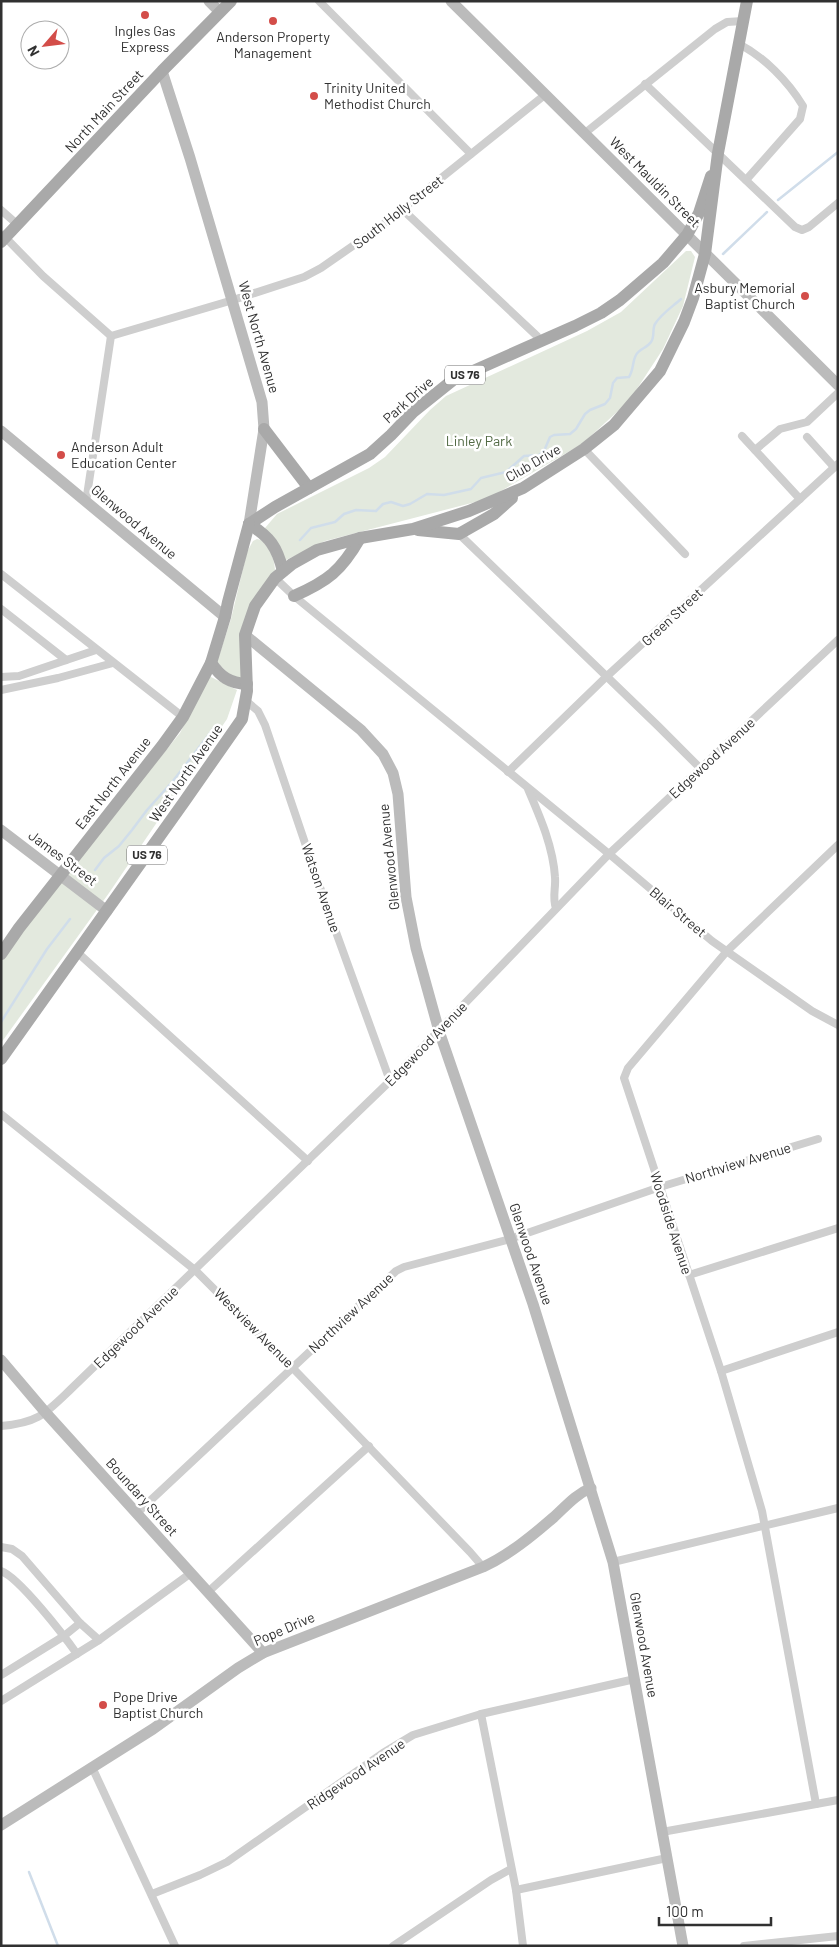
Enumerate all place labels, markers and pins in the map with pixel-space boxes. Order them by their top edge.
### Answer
marker: Ingles Gas Express [139,9,151,21]
marker: Anderson Property Management [267,15,279,27]
place label: Ingles Gas Express [114,22,176,55]
place label: Anderson Property Management [216,28,330,61]
place label: Trinity United Methodist Church [324,79,431,112]
marker: Trinity United Methodist Church [308,90,320,102]
place label: Asbury Memorial Baptist Church [694,279,795,312]
marker: Asbury Memorial Baptist Church [799,290,811,302]
place label: Anderson Adult Education Center [71,438,177,471]
marker: Anderson Adult Education Center [55,449,67,461]
place label: Pope Drive Baptist Church [113,1688,203,1721]
marker: Pope Drive Baptist Church [97,1699,109,1711]

